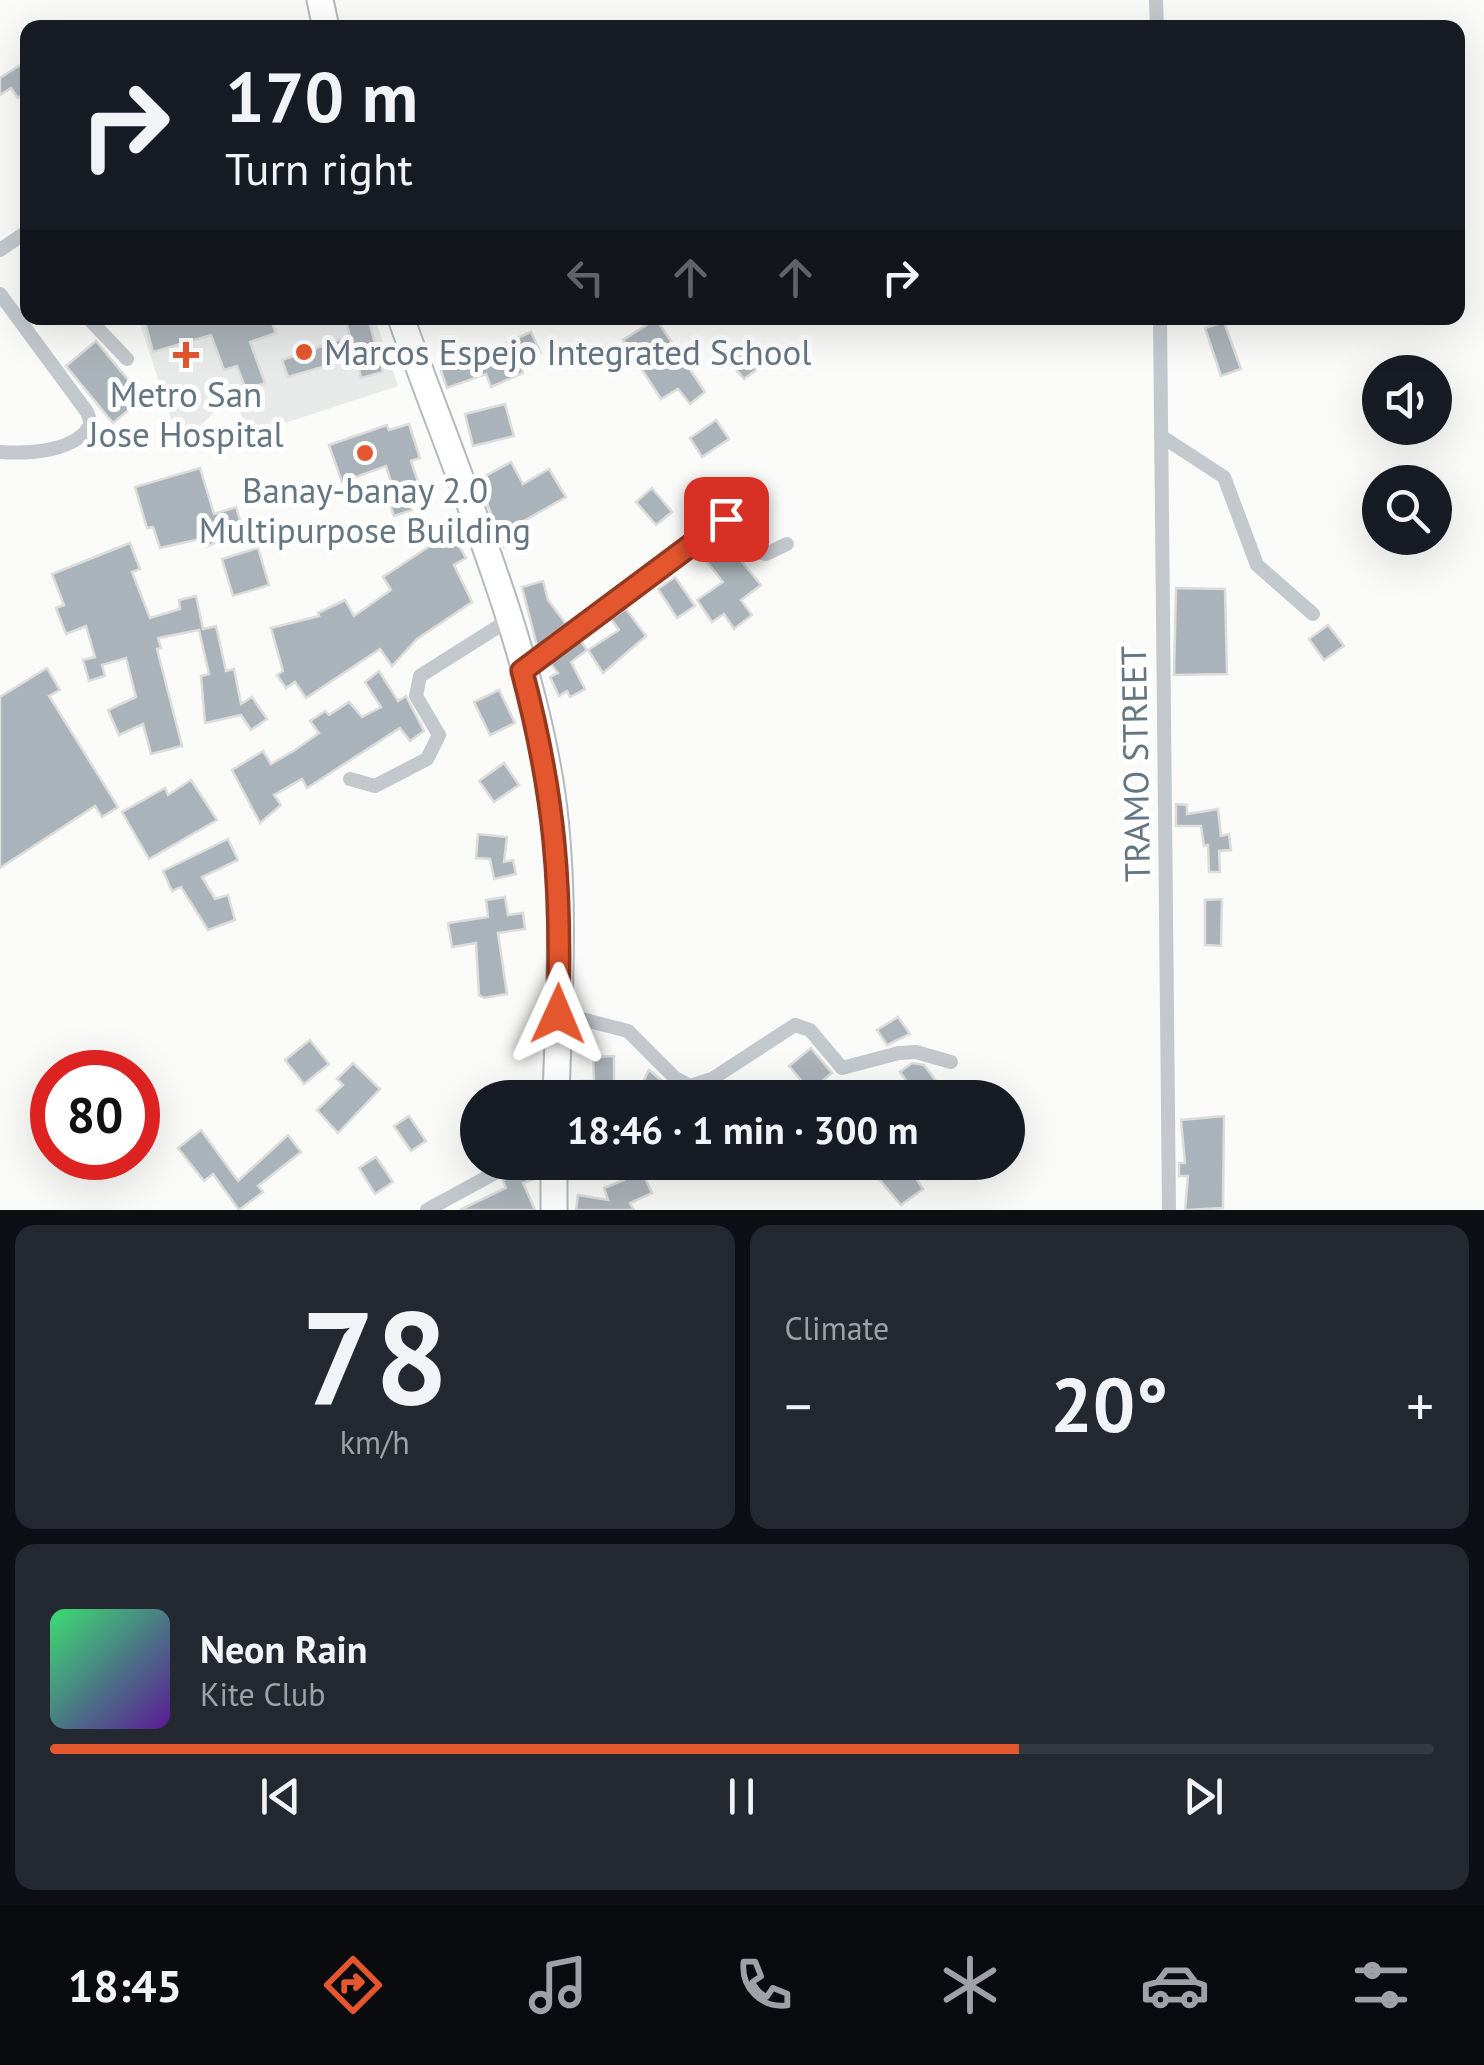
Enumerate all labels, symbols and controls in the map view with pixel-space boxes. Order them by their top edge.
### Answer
text: 170 m [225,51,418,141]
icon: right [60,60,190,190]
text: Turn right [225,139,413,197]
icon: left [558,250,613,305]
icon: ahead [663,250,718,305]
icon: ahead [768,250,823,305]
icon: right [873,250,928,305]
place label: Marcos Espejo Integrated School [324,329,811,375]
marker: Marcos Espejo Integrated School [293,341,315,363]
marker: Metro San Jose Hospital [173,342,199,368]
map controls [1362,355,1452,555]
button: sound [1362,355,1452,445]
place label: Metro San Jose Hospital [86,371,284,457]
marker: Banay-banay 2.0 Multipurpose Building [354,442,376,464]
button: search [1362,465,1452,555]
place label: Banay-banay 2.0 Multipurpose Building [199,467,531,553]
pin [684,477,769,562]
icon: arrive [699,492,754,547]
street label: TRAMO STREET [1110,645,1160,883]
position arrow [506,962,610,1066]
speed limit sign: 80 [30,1050,160,1180]
text: 18:46 · 1 min · 300 m [567,1105,918,1154]
text: 78 [301,1272,448,1440]
text: Climate [785,1307,889,1349]
text: 20° [1050,1356,1168,1453]
text: − [785,1370,812,1441]
text: + [1406,1370,1434,1441]
text: km/h [340,1421,410,1463]
text: Neon Rain [200,1624,367,1673]
text: Kite Club [200,1673,326,1715]
icon: previous [253,1769,308,1824]
icon: pause [714,1769,769,1824]
icon: next [1176,1769,1231,1824]
icon: directions [318,1950,388,2020]
icon: music [523,1950,593,2020]
icon: phone [729,1950,799,2020]
icon: climate [935,1950,1005,2020]
icon: car [1140,1950,1210,2020]
icon: filters [1346,1950,1416,2020]
text: 18:45 [68,1956,182,2014]

